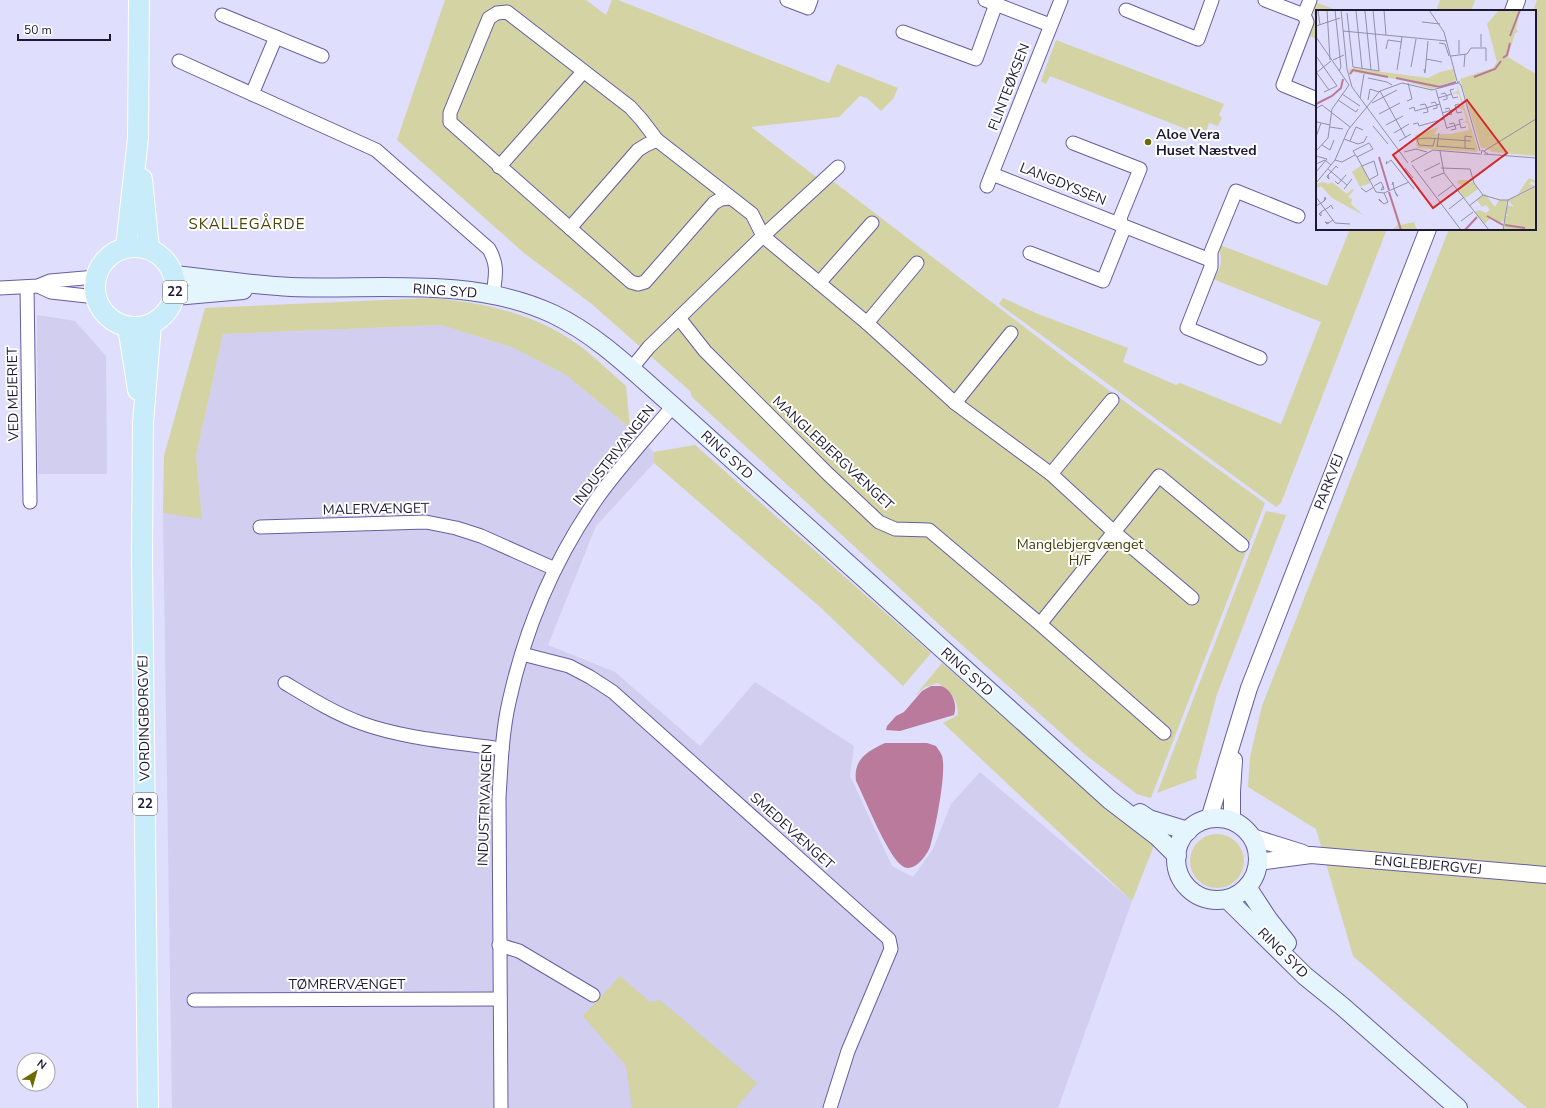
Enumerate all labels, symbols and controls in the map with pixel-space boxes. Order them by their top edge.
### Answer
inset map [1316,10,1536,230]
scale bar [18,16,110,42]
text: 50 m [24,22,52,38]
street label: FLINTEØKSEN [984,41,1034,133]
place label: Aloe Vera Huset Næstved [1156,125,1257,160]
marker: Aloe Vera Huset Næstved [1143,137,1153,147]
street label: LANGDYSSEN [1017,158,1109,210]
district label: SKALLEGÅRDE [189,213,305,234]
street label: RING SYD [412,279,478,303]
road number: 22 [163,281,187,303]
street label: VED MEJERIET [3,346,23,442]
street label: MANGLEBJERGVÆNGET [768,392,898,515]
street label: INDUSTRIVANGEN [569,401,659,509]
street label: RING SYD [697,426,757,484]
street label: PARKVEJ [1310,451,1348,513]
street label: MALERVÆNGET [322,499,430,519]
park label: Manglebjergvænget H/F [1017,535,1143,570]
street label: RING SYD [937,643,997,701]
street label: VORDINGBORGVEJ [133,655,155,782]
street label: INDUSTRIVANGEN [473,743,497,867]
street label: SMEDEVÆNGET [746,788,838,874]
road number: 22 [133,793,157,815]
street label: ENGLEBJERGVEJ [1373,851,1483,879]
street label: RING SYD [1254,924,1312,982]
street label: TØMRERVÆNGET [289,975,406,994]
north arrow [16,1052,56,1092]
text: N [34,1056,50,1073]

